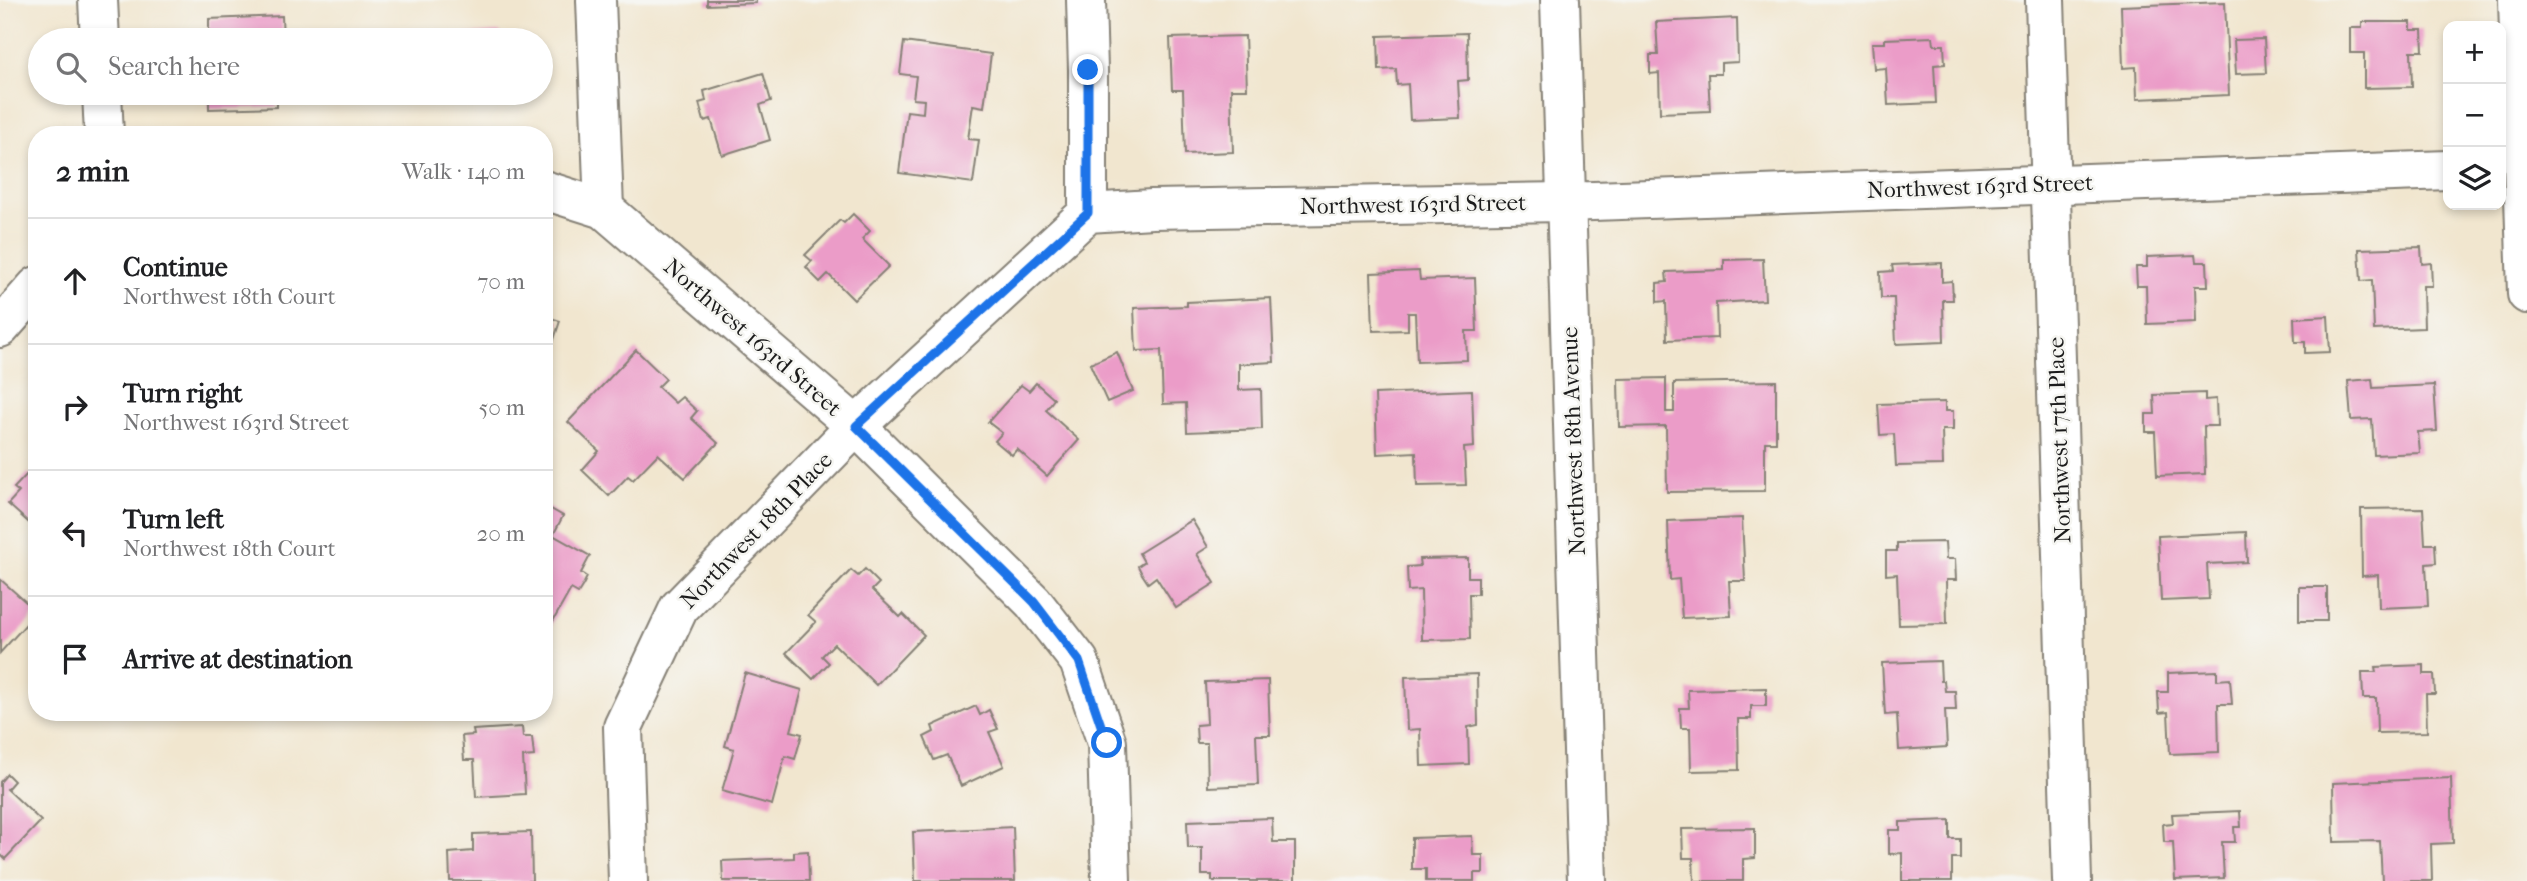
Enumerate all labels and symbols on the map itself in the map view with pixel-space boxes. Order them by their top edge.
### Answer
route end [1072,54,1103,85]
street label: Northwest 163rd Street [1866,169,2094,204]
street label: Northwest 163rd Street [1300,189,1526,220]
street label: Northwest 163rd Street [658,253,847,422]
street label: Northwest 18th Avenue [1556,326,1591,556]
street label: Northwest 17th Place [2042,336,2077,544]
street label: Northwest 18th Place [675,447,838,614]
route start [1091,727,1122,758]

